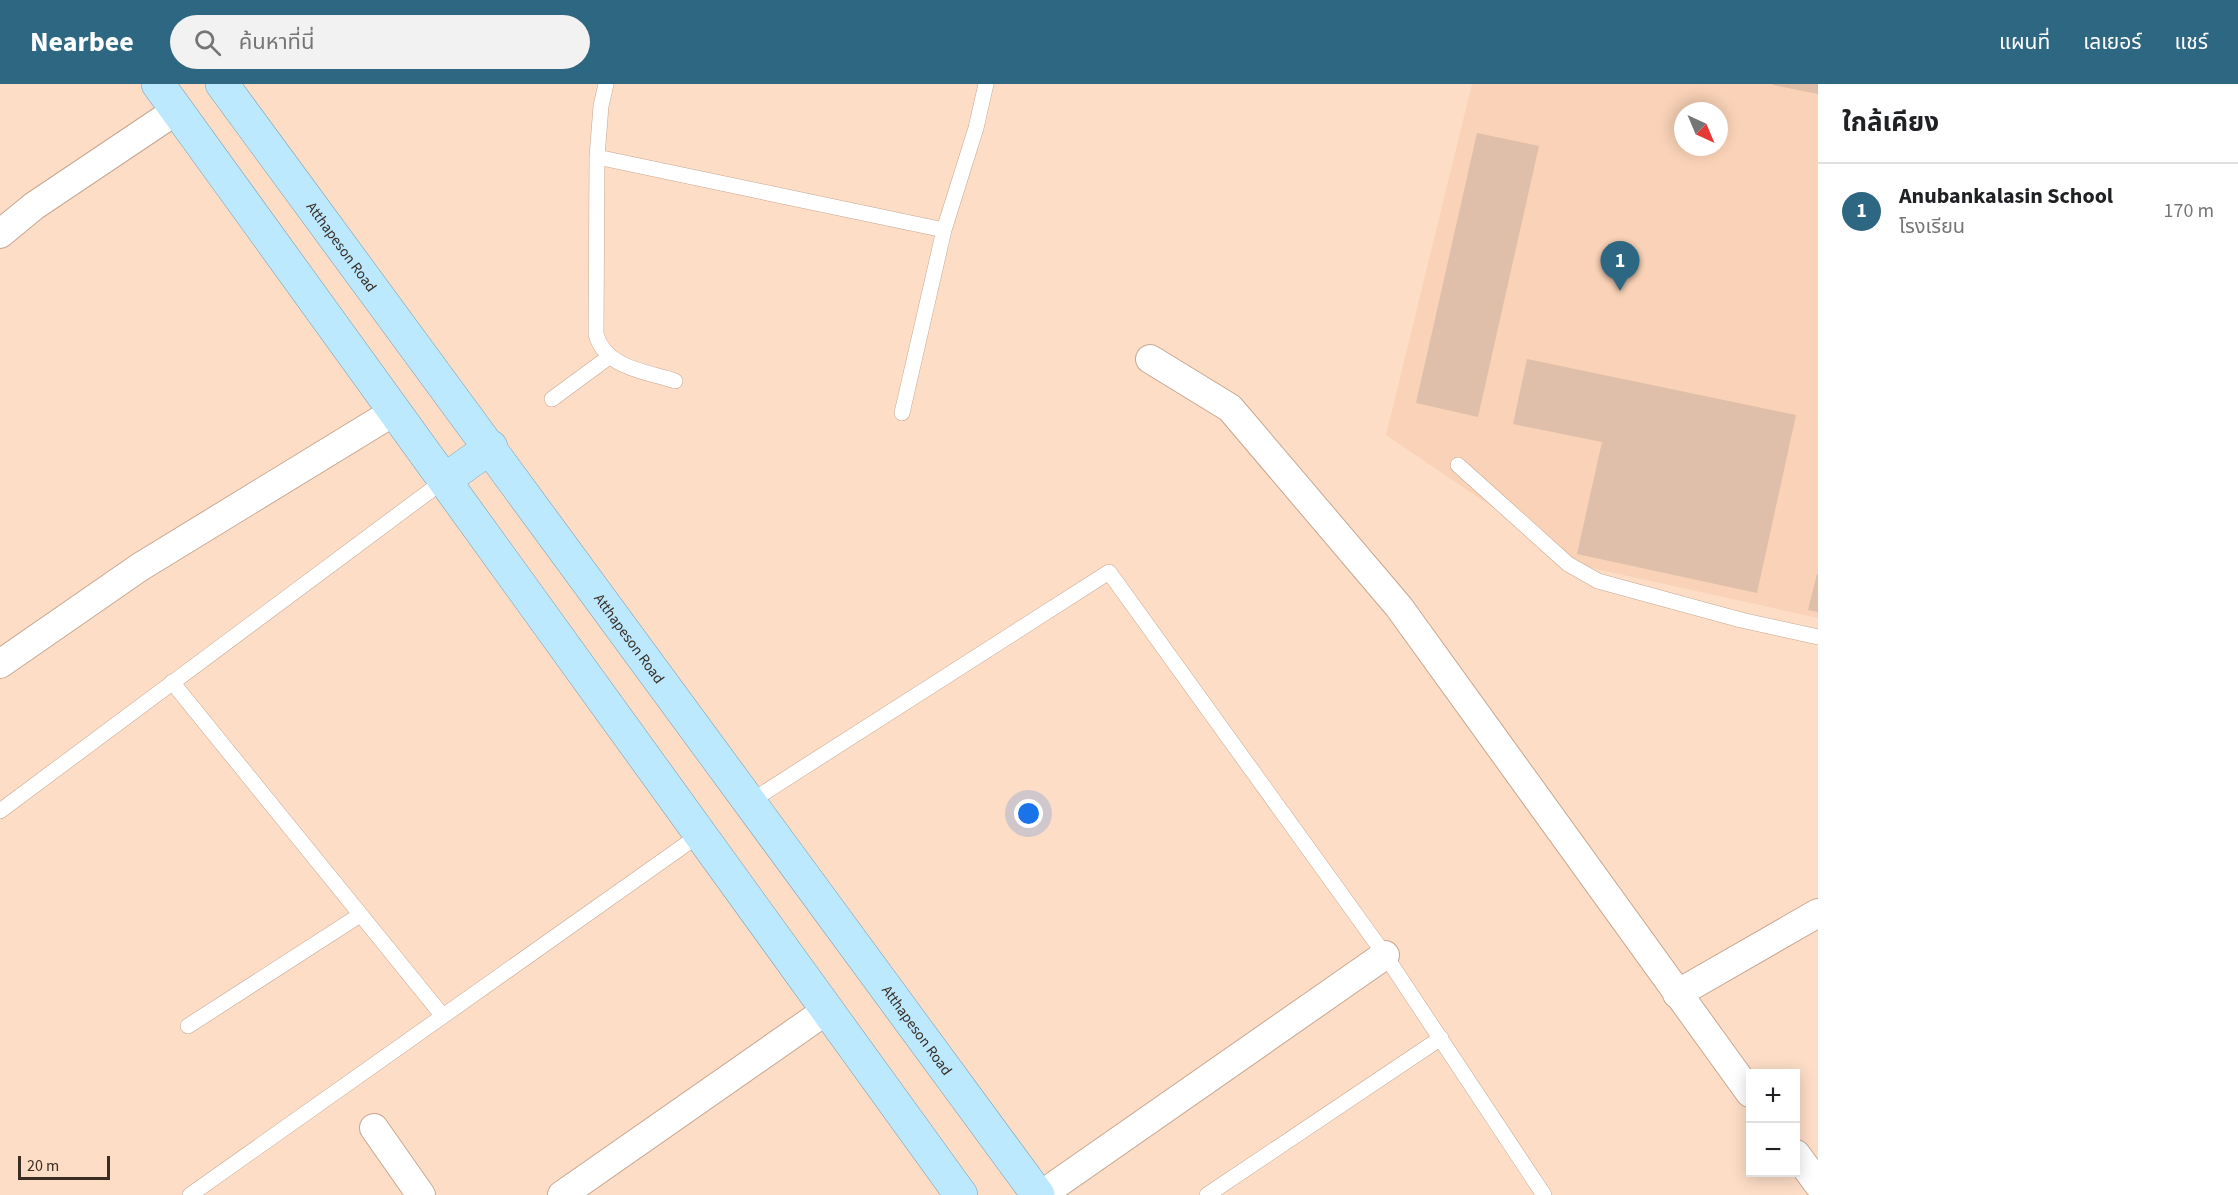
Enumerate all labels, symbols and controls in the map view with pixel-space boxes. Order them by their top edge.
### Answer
search box [170,15,590,69]
text: Nearbee [30,22,134,62]
icon: search [191,26,224,59]
text: ค้นหาที่นี่ [239,26,315,58]
text: แผนที่ [1999,27,2050,57]
text: เลเยอร์ [2083,27,2142,57]
text: แชร์ [2175,27,2208,57]
north arrow [1674,102,1728,156]
text: ใกล้เคียง [1842,104,1939,141]
text: Anubankalasin School [1899,180,2113,212]
text: 1 [1856,197,1867,225]
text: 170 m [2164,197,2214,225]
street label: Atthapeson Road [301,198,381,297]
text: โรงเรียน [1899,213,1965,241]
pin: 1 [1600,242,1640,291]
street label: Atthapeson Road [589,589,669,688]
your location [1014,799,1043,828]
street label: Atthapeson Road [876,981,957,1080]
map controls [1746,1069,1800,1177]
button: + [1746,1069,1800,1123]
button: − [1746,1123,1800,1177]
scale bar [18,1153,110,1180]
text: 20 m [27,1155,59,1177]

